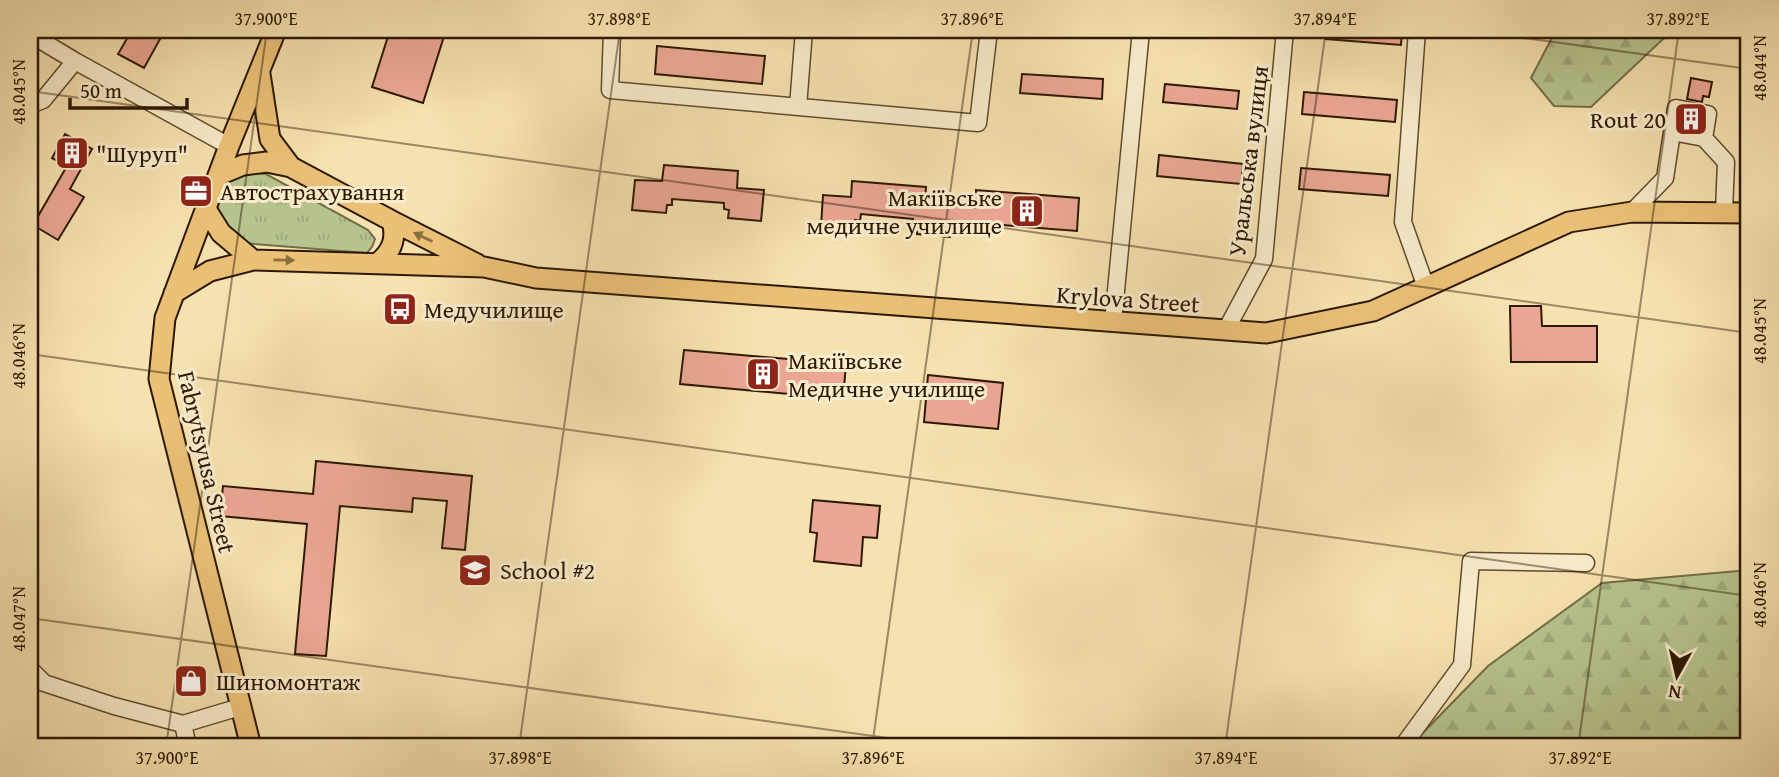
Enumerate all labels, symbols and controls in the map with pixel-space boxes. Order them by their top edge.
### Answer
text: 37.900°E [234,5,298,32]
text: 37.898°E [587,5,651,32]
text: 37.896°E [940,5,1004,32]
text: 37.894°E [1293,5,1357,32]
text: 37.892°E [1646,5,1710,32]
text: 48.044°N [1746,35,1773,101]
text: 48.045°N [5,59,32,125]
street label: Уральська вулиця [1219,64,1277,258]
scale bar [70,66,187,110]
text: 50 m [80,75,122,106]
building icon: Rout 20 [1672,100,1710,138]
place label: Rout 20 [1590,102,1666,137]
building icon: "Шуруп" [53,134,91,172]
place label: "Шуруп" [96,136,188,171]
office icon: Автострахування [177,172,215,210]
place label: Автострахування [220,174,404,209]
place label: Макіївське медичне училище [806,180,1002,243]
building icon: Макіївське медичне училище [1008,192,1046,230]
one-way arrow [413,231,433,243]
one-way arrow [273,255,295,266]
street label: Krylova Street [1055,277,1201,321]
bus stop icon: Медучилище [381,290,419,328]
place label: Медучилище [424,292,564,327]
text: 48.045°N [1746,298,1773,364]
text: 48.046°N [5,323,32,389]
place label: Макіївське Медичне училище [788,343,985,406]
building icon: Макіївське Медичне училище [744,355,782,393]
street label: Fabrytsyusa Street [169,367,245,557]
school or university icon: School #2 [456,551,494,589]
place label: School #2 [500,553,595,588]
text: 48.046°N [1746,562,1773,628]
text: 48.047°N [5,586,32,652]
north arrow [1642,640,1712,710]
shop icon: Шиномонтаж [172,662,210,700]
place label: Шиномонтаж [216,664,361,699]
text: N [1666,678,1683,708]
text: 37.900°E [135,744,199,771]
text: 37.898°E [488,744,552,771]
text: 37.896°E [841,744,905,771]
text: 37.894°E [1194,744,1258,771]
text: 37.892°E [1548,744,1612,771]

